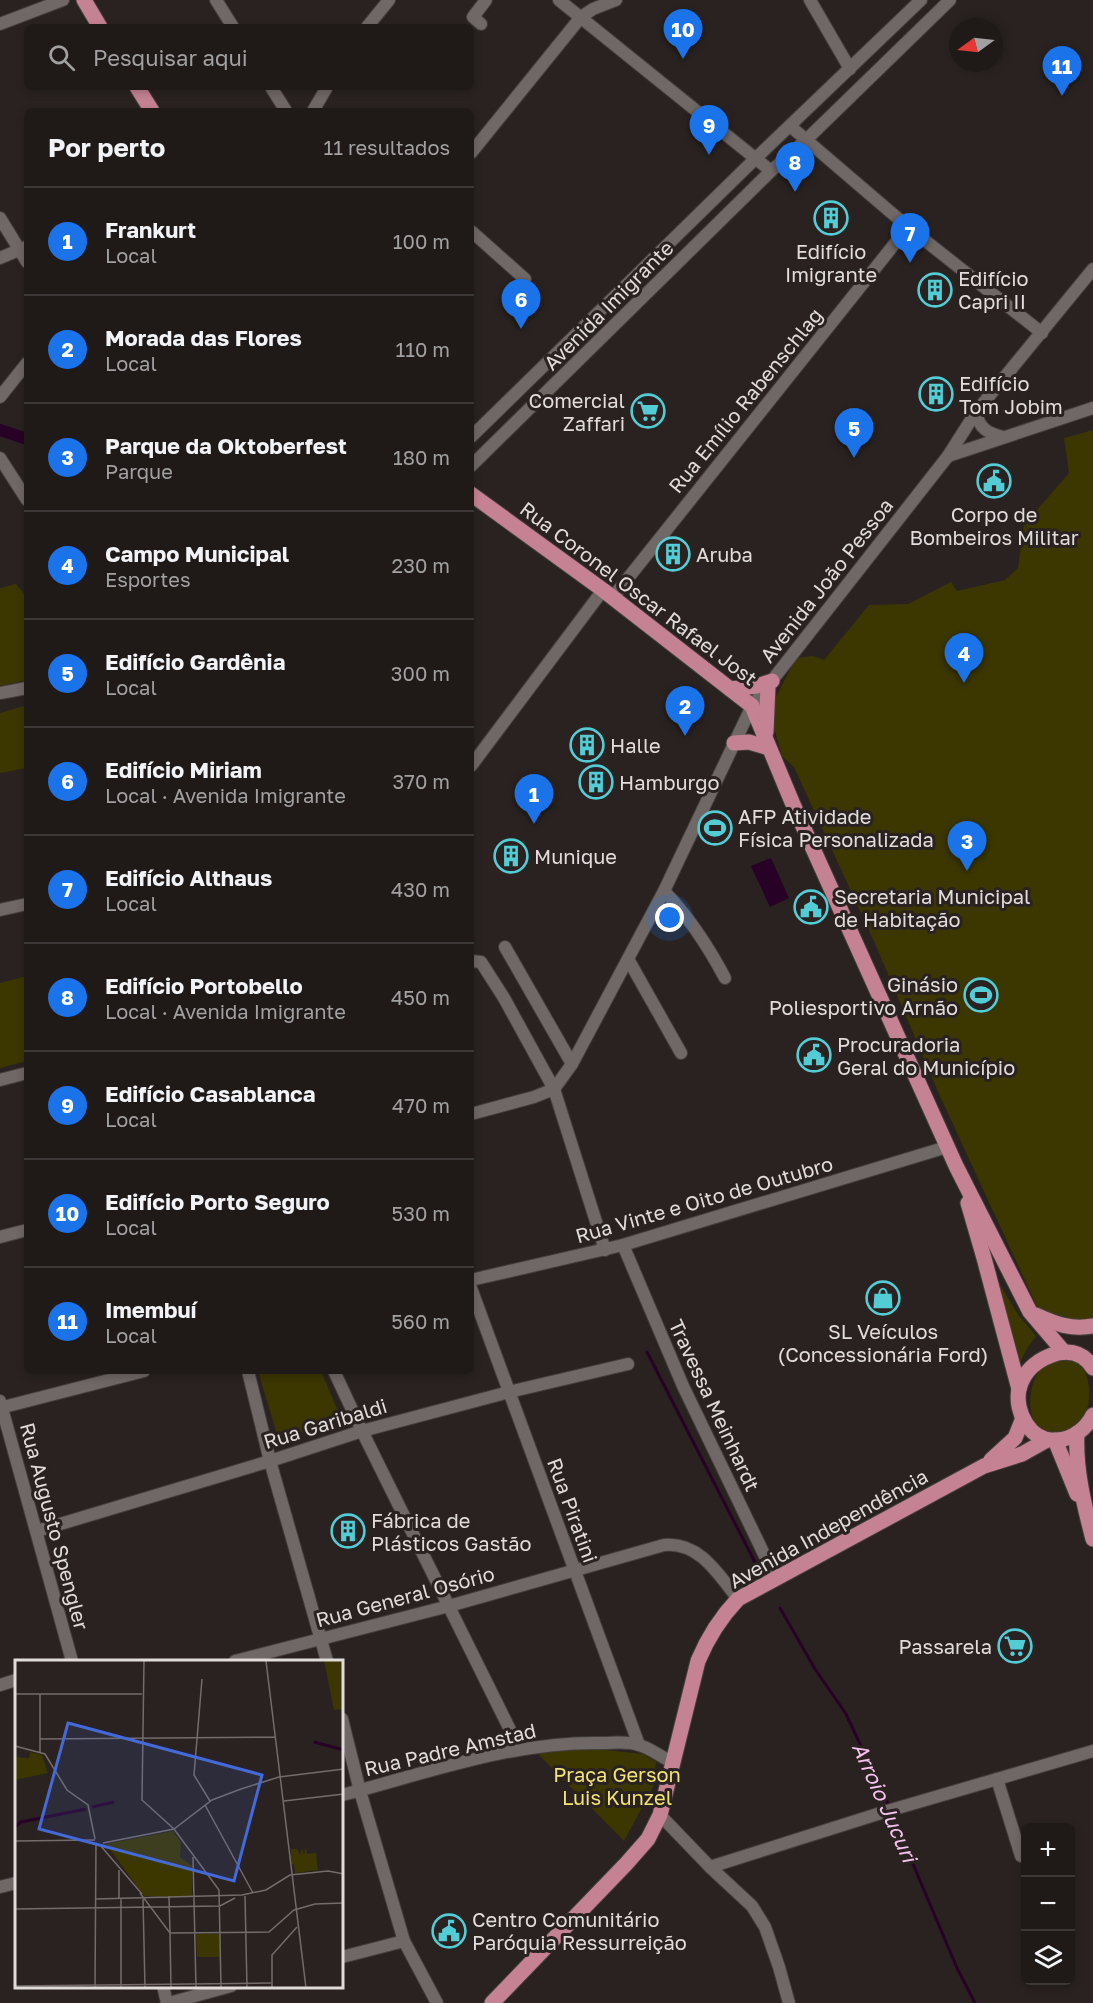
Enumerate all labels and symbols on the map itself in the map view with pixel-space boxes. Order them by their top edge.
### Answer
pin: 10 [664,10,702,59]
north arrow [949,18,1003,72]
pin: 11 [1042,46,1082,96]
pin: 9 [690,106,728,155]
pin: 8 [776,142,814,192]
building icon: Edifício Imigrante [813,200,849,236]
pin: 7 [890,214,930,263]
street label: Avenida Imigrante [538,235,678,375]
place label: Edifício Imigrante [785,239,877,286]
place label: Edifício Capri II [958,266,1029,313]
building icon: Edifício Capri II [917,272,953,308]
pin: 6 [502,280,540,329]
street label: Rua Emílio Rabenschlag [663,303,827,497]
place label: Edifício Tom Jobim [959,371,1063,418]
building icon: Edifício Tom Jobim [918,376,954,412]
place label: Comercial Zaffari [529,388,625,435]
supermarket icon: Comercial Zaffari [630,393,666,429]
pin: 5 [834,408,874,458]
public building icon: Corpo de Bombeiros Militar [976,463,1012,499]
street label: Avenida João Pessoa [755,493,897,667]
street label: Rua Coronel Oscar Rafael Jost [516,496,762,690]
place label: Corpo de Bombeiros Militar [910,502,1079,549]
building icon: Aruba [655,536,691,572]
place label: Aruba [696,542,753,566]
pin: 4 [944,634,984,683]
pin: 2 [666,686,704,736]
building icon: Halle [569,727,605,763]
place label: Halle [610,733,661,757]
building icon: Hamburgo [578,764,614,800]
place label: Hamburgo [619,770,720,794]
pin: 1 [514,774,554,824]
place label: AFP Atividade Física Personalizada [738,804,934,851]
sports icon: AFP Atividade Física Personalizada [697,810,733,846]
pin: 3 [948,822,986,871]
building icon: Munique [493,838,529,874]
place label: Munique [534,844,617,868]
place label: Secretaria Municipal de Habitação [834,884,1030,931]
public building icon: Secretaria Municipal de Habitação [793,889,829,925]
your location [655,903,684,932]
place label: Ginásio Poliesportivo Arnão [769,972,958,1019]
sports icon: Ginásio Poliesportivo Arnão [963,977,999,1013]
place label: Procuradoria Geral do Município [837,1032,1015,1079]
public building icon: Procuradoria Geral do Município [796,1037,832,1073]
street label: Rua Vinte e Oito de Outubro [573,1151,835,1247]
shop icon: SL Veículos (Concessionária Ford) [865,1280,901,1316]
street label: Travessa Meinhardt [665,1315,765,1495]
place label: SL Veículos (Concessionária Ford) [778,1319,988,1366]
street label: Rua Garibaldi [260,1393,390,1453]
street label: Rua Augusto Spengler [16,1420,94,1632]
street label: Rua Piratini [543,1454,603,1566]
street label: Avenida Independência [725,1463,931,1593]
place label: Fábrica de Plásticos Gastão [371,1508,532,1555]
building icon: Fábrica de Plásticos Gastão [330,1513,366,1549]
street label: Rua General Osório [313,1561,497,1631]
supermarket icon: Passarela [997,1628,1033,1664]
place label: Passarela [898,1634,992,1658]
inset map [15,1660,344,1988]
street label: Rua Padre Amstad [362,1718,538,1780]
water label: Arroio Jucuri [847,1738,924,1868]
park label: Praça Gerson Luis Kunzel [553,1762,681,1809]
place label: Centro Comunitário Paróquia Ressurreição [472,1907,687,1954]
public building icon: Centro Comunitário Paróquia Ressurreição [431,1913,467,1949]

